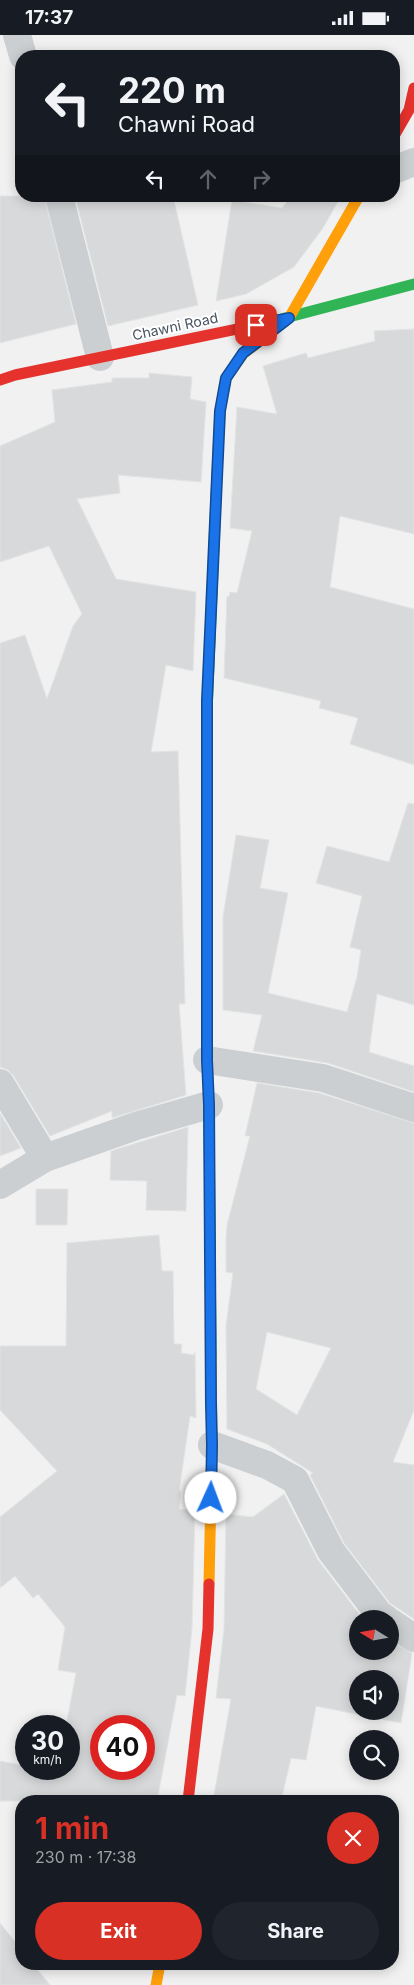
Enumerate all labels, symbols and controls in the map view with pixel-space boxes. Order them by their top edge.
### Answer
text: 17:37 [25,6,73,29]
text: 220 m [118,69,226,111]
icon: left [35,70,100,135]
text: Chawni Road [118,111,255,137]
icon: left [141,165,169,193]
icon: ahead [194,165,222,193]
icon: right [247,165,275,193]
pin [235,304,277,346]
street label: Chawni Road [131,309,219,343]
icon: arrive [242,311,270,339]
position arrow [184,1471,236,1523]
north arrow [349,1610,399,1660]
map controls [349,1610,399,1780]
button: sound [349,1670,399,1720]
speed limit sign: 40 [90,1715,155,1780]
text: 30 [31,1726,64,1756]
button: search [349,1730,399,1780]
text: km/h [33,1752,62,1767]
text: 1 min [35,1810,109,1846]
button: close [327,1812,379,1864]
text: 230 m · 17:38 [35,1847,136,1867]
button: Exit [35,1902,202,1960]
button: Share [212,1902,379,1960]

